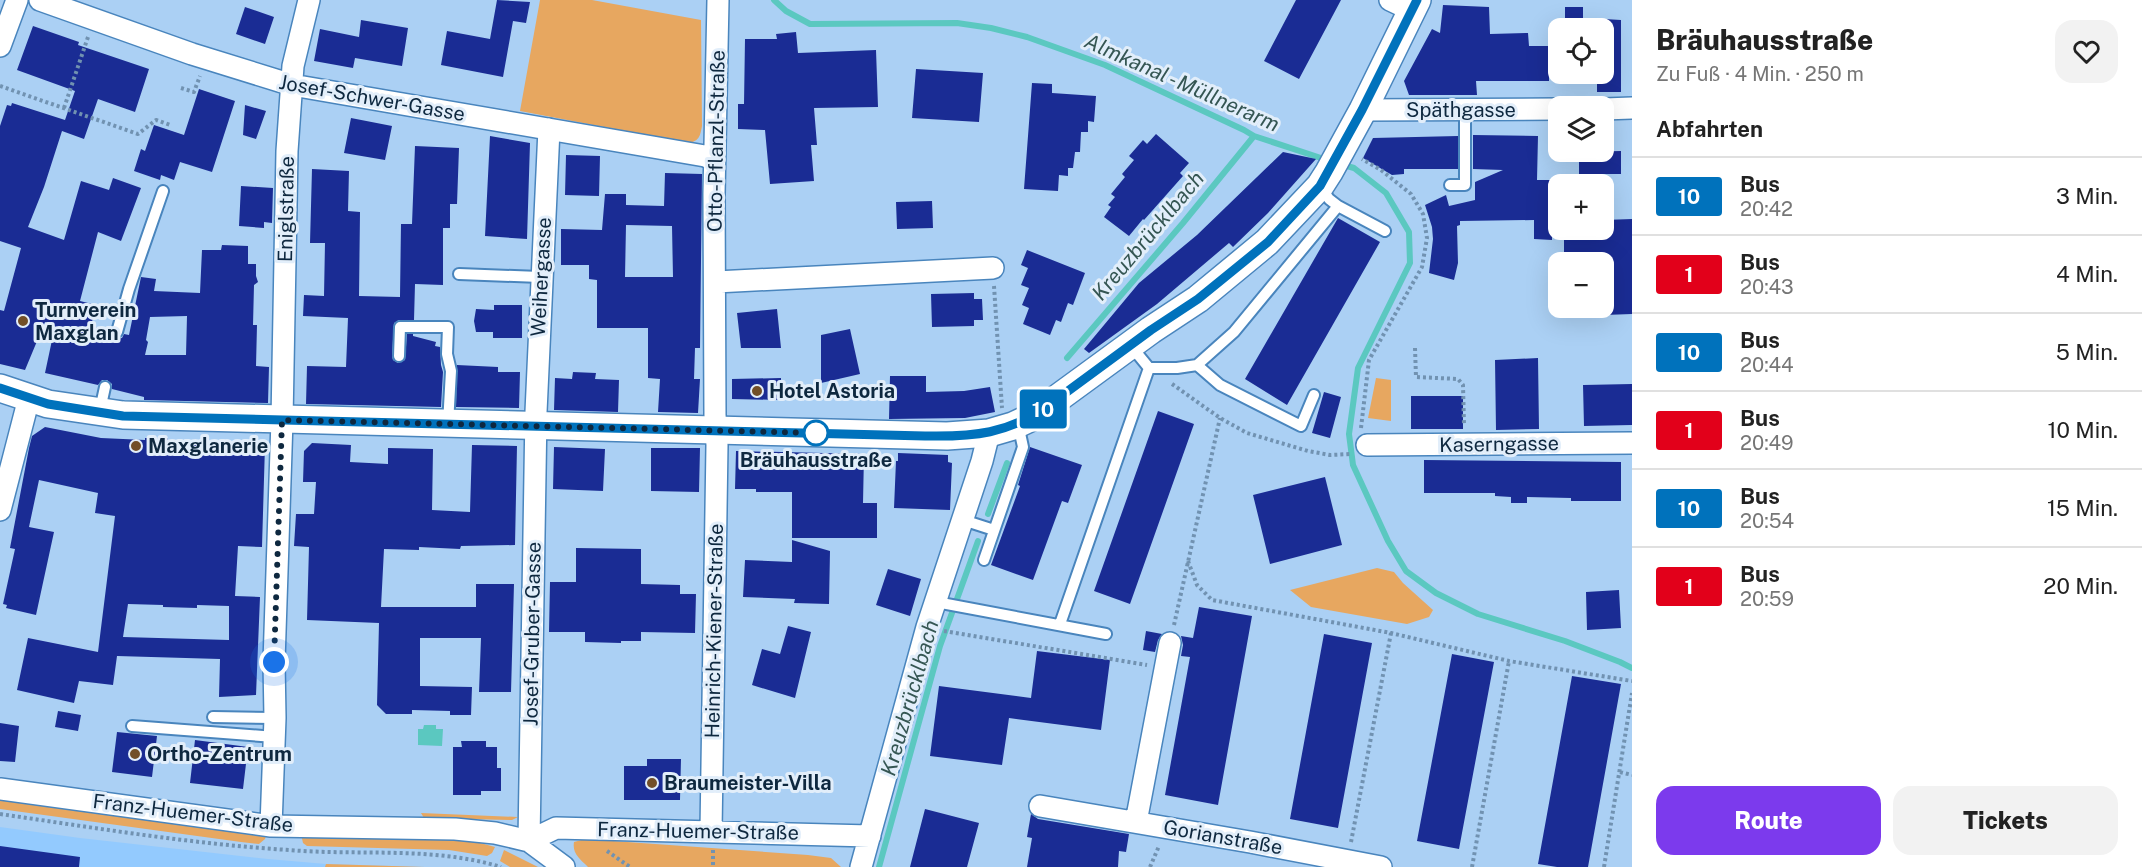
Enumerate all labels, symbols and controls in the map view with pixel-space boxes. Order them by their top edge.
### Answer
map controls [1548,18,1614,318]
button: locate [1548,18,1614,84]
button: heart [2055,20,2118,83]
text: Bräuhausstraße [1656,23,1873,56]
water label: Almkanal - Müllnerarm [1081,28,1283,137]
street label: Otto-Pflanzl-Straße [702,50,730,232]
text: Zu Fuß · 4 Min. · 250 m [1656,62,1864,86]
street label: Josef-Schwer-Gasse [277,70,467,126]
button: layers [1548,96,1614,162]
street label: Späthgasse [1406,98,1516,122]
text: Abfahrten [1656,116,1763,142]
street label: Eniglstraße [273,156,299,262]
water label: Kreuzbrücklbach [1086,166,1209,305]
text: Bus [1740,171,1780,197]
button: + [1548,174,1614,240]
text: 3 Min. [2056,183,2118,209]
text: 10 [1678,184,1700,209]
text: 20:42 [1740,197,1793,221]
street label: Weihergasse [526,217,556,337]
text: Bus [1740,249,1780,275]
button: − [1548,252,1614,318]
text: 4 Min. [2056,261,2118,287]
text: 1 [1685,262,1694,287]
text: 20:43 [1740,275,1794,299]
place label: Turnverein Maxglan [35,298,136,345]
marker: Turnverein Maxglan [16,314,30,328]
text: Bus [1740,327,1780,353]
text: 5 Min. [2056,339,2118,365]
text: 10 [1678,340,1700,365]
text: 20:44 [1740,353,1794,377]
place label: Hotel Astoria [769,379,895,403]
marker: Hotel Astoria [750,384,764,398]
line badge: 10 [1016,390,1070,428]
text: 10 [1032,397,1054,422]
text: Bus [1740,405,1780,431]
text: 10 Min. [2048,417,2118,443]
text: 1 [1685,418,1694,443]
marker: Bräuhausstraße [803,420,829,446]
street label: Kaserngasse [1439,431,1559,457]
text: 20:49 [1740,431,1794,455]
place label: Maxglanerie [148,434,268,458]
marker: Maxglanerie [129,439,143,453]
place label: Bräuhausstraße [740,448,892,472]
text: Bus [1740,483,1780,509]
text: 15 Min. [2047,495,2118,521]
text: 10 [1678,496,1700,521]
text: 20:54 [1740,509,1794,533]
street label: Heinrich-Kiener-Straße [700,523,728,739]
street label: Josef-Gruber-Gasse [518,542,546,726]
text: Bus [1740,561,1780,587]
text: 20 Min. [2043,573,2118,599]
text: 1 [1685,574,1694,599]
text: 20:59 [1740,587,1794,611]
water label: Kreuzbrücklbach [875,617,944,779]
your location [259,647,289,677]
place label: Ortho-Zentrum [147,742,292,766]
marker: Ortho-Zentrum [128,747,142,761]
place label: Braumeister-Villa [664,771,832,795]
marker: Braumeister-Villa [645,776,659,790]
button: Route [1656,786,1881,855]
button: Tickets [1893,786,2118,855]
street label: Franz-Huemer-Straße [91,789,295,837]
street label: Gorianstraße [1162,815,1284,859]
street label: Franz-Huemer-Straße [597,817,799,845]

